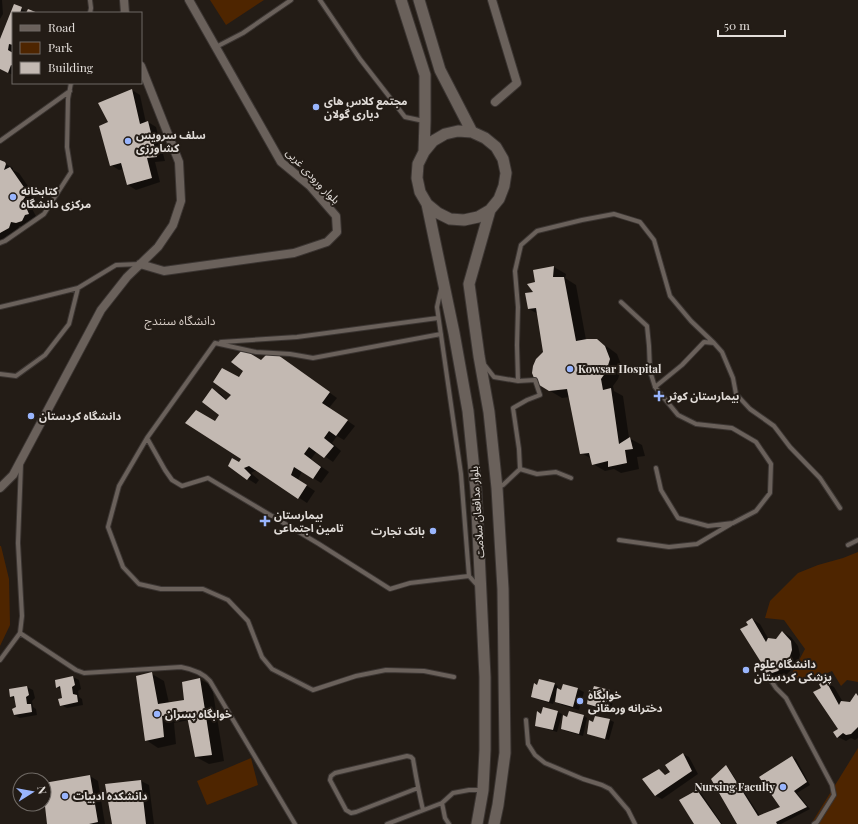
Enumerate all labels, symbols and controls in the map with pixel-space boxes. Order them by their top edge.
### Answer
legend [12,12,142,84]
scale bar [718,12,785,38]
text: 50 m [724,17,750,33]
text: Road [48,19,75,35]
text: Park [48,39,73,55]
text: Building [48,59,94,75]
place label: مجتمع کلاس های دیاری گولان [324,93,408,121]
marker: مجتمع کلاس های دیاری گولان [311,102,321,112]
place label: سلف سرویس کشاورزی [136,127,206,155]
marker: سلف سرویس کشاورزی [123,136,133,146]
street label: بلوار ورودی غربی [283,145,344,207]
place label: کتابخانه مرکزی دانشگاه [21,183,91,211]
marker: کتابخانه مرکزی دانشگاه [8,192,18,202]
district label: دانشگاه سنندج [144,312,216,330]
place label: Kowsar Hospital [578,361,662,376]
marker: Kowsar Hospital [565,364,575,374]
place label: بیمارستان کوثر [667,388,739,403]
marker: بیمارستان کوثر [653,390,665,402]
place label: دانشگاه کردستان [39,408,121,423]
marker: دانشگاه کردستان [26,411,36,421]
street label: بلوار مدافعان سلامت [466,465,487,559]
place label: بیمارستان تامین اجتماعی [274,507,344,535]
marker: بیمارستان تامین اجتماعی [259,515,271,527]
place label: بانک تجارت [371,523,425,538]
marker: بانک تجارت [428,526,438,536]
place label: دانشگاه علوم پزشکی کردستان [754,656,832,685]
marker: دانشگاه علوم پزشکی کردستان [741,665,751,675]
place label: خوابگاه دخترانه ورمقانی [588,687,663,715]
marker: خوابگاه دخترانه ورمقانی [575,696,585,706]
place label: خوابگاه پسران [165,706,232,722]
marker: خوابگاه پسران [152,709,162,719]
north arrow [12,772,52,812]
place label: Nursing Faculty [694,779,775,794]
marker: Nursing Faculty [778,782,788,792]
text: N [34,785,50,795]
place label: دانشکده ادبیات [73,788,148,803]
marker: دانشکده ادبیات [60,791,70,801]

